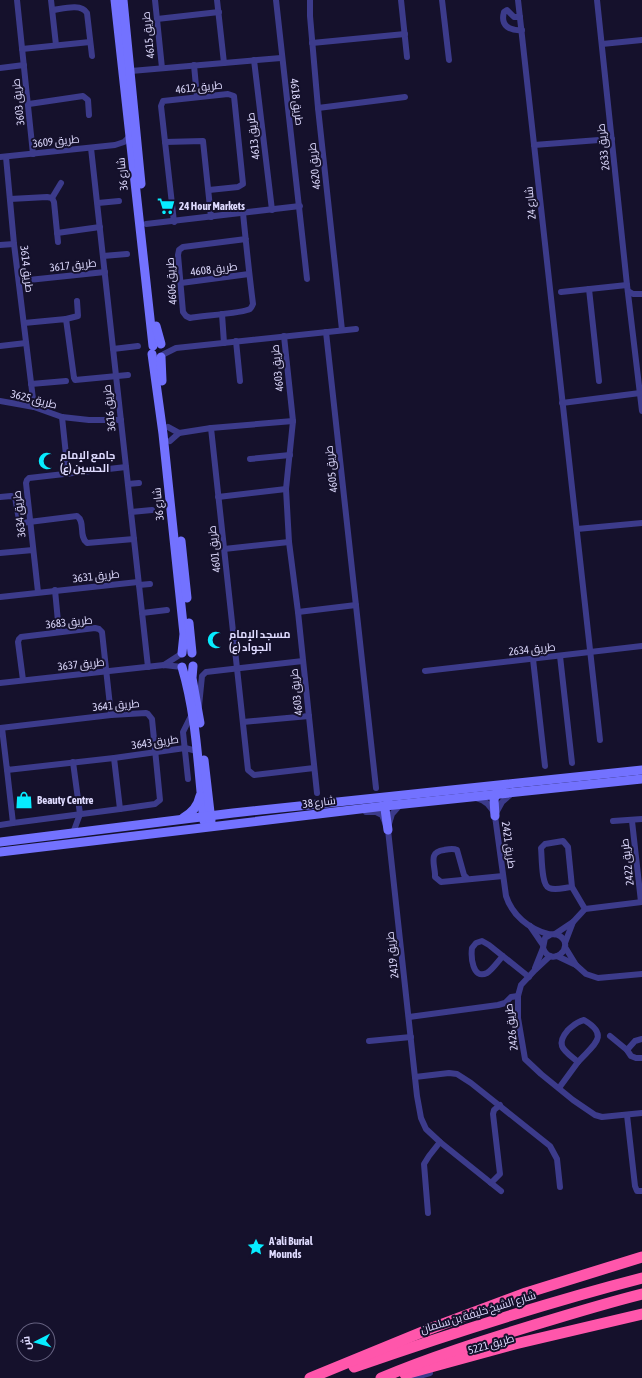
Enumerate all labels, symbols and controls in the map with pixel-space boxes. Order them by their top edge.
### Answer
street label: طريق 4615 [140,11,157,59]
street label: طريق 3603 [10,78,27,126]
street label: طريق 4618 [287,78,306,126]
street label: طريق 4612 [175,79,223,96]
street label: طريق 4613 [244,112,263,160]
street label: طريق 2633 [595,123,612,171]
street label: طريق 3609 [32,133,80,150]
street label: طريق 4620 [306,142,323,190]
street label: شارع 36 [114,157,132,191]
street label: شارع 24 [522,186,540,220]
supermarket icon: 24 Hour Markets [156,196,176,216]
place label: 24 Hour Markets [179,200,245,212]
street label: طريق 3614 [17,245,36,293]
street label: طريق 3617 [49,257,97,274]
street label: طريق 4606 [163,257,180,305]
street label: طريق 4608 [190,260,238,279]
street label: طريق 4603 [269,344,286,392]
street label: طريق 3616 [101,384,118,432]
street label: طريق 3625 [9,387,58,412]
street label: طريق 4605 [323,445,340,493]
place label: جامع الإمام الحسين (ع) [60,449,115,476]
mosque icon: جامع الإمام الحسين (ع) [37,451,57,471]
street label: شارع 36 [150,487,168,521]
street label: طريق 3634 [11,490,28,538]
street label: طريق 4601 [206,525,223,573]
street label: طريق 3631 [72,568,120,585]
street label: طريق 3683 [45,614,93,631]
place label: مسجد الإمام الجواد (ع) [229,628,290,655]
mosque icon: مسجد الإمام الجواد (ع) [206,630,226,650]
street label: طريق 2634 [508,641,556,658]
street label: طريق 3637 [57,656,105,673]
street label: طريق 4603 [288,668,305,716]
street label: طريق 3641 [92,697,140,714]
street label: طريق 3643 [131,733,179,752]
shop icon: Beauty Centre [14,790,34,810]
place label: Beauty Centre [37,794,94,806]
street label: شارع 38 [302,794,336,812]
street label: طريق 2421 [499,821,518,869]
street label: طريق 2422 [618,838,637,886]
street label: طريق 2419 [384,931,401,979]
street label: طريق 2426 [502,1003,521,1051]
place label: A'ali Burial Mounds [268,1235,314,1260]
place icon: A'ali Burial Mounds [246,1237,266,1257]
street label: شارع الشيخ خليفة بن سلمان [419,1289,538,1337]
north arrow [16,1322,56,1362]
street label: طريق 5221 [467,1332,516,1357]
text: ش [19,1335,34,1351]

